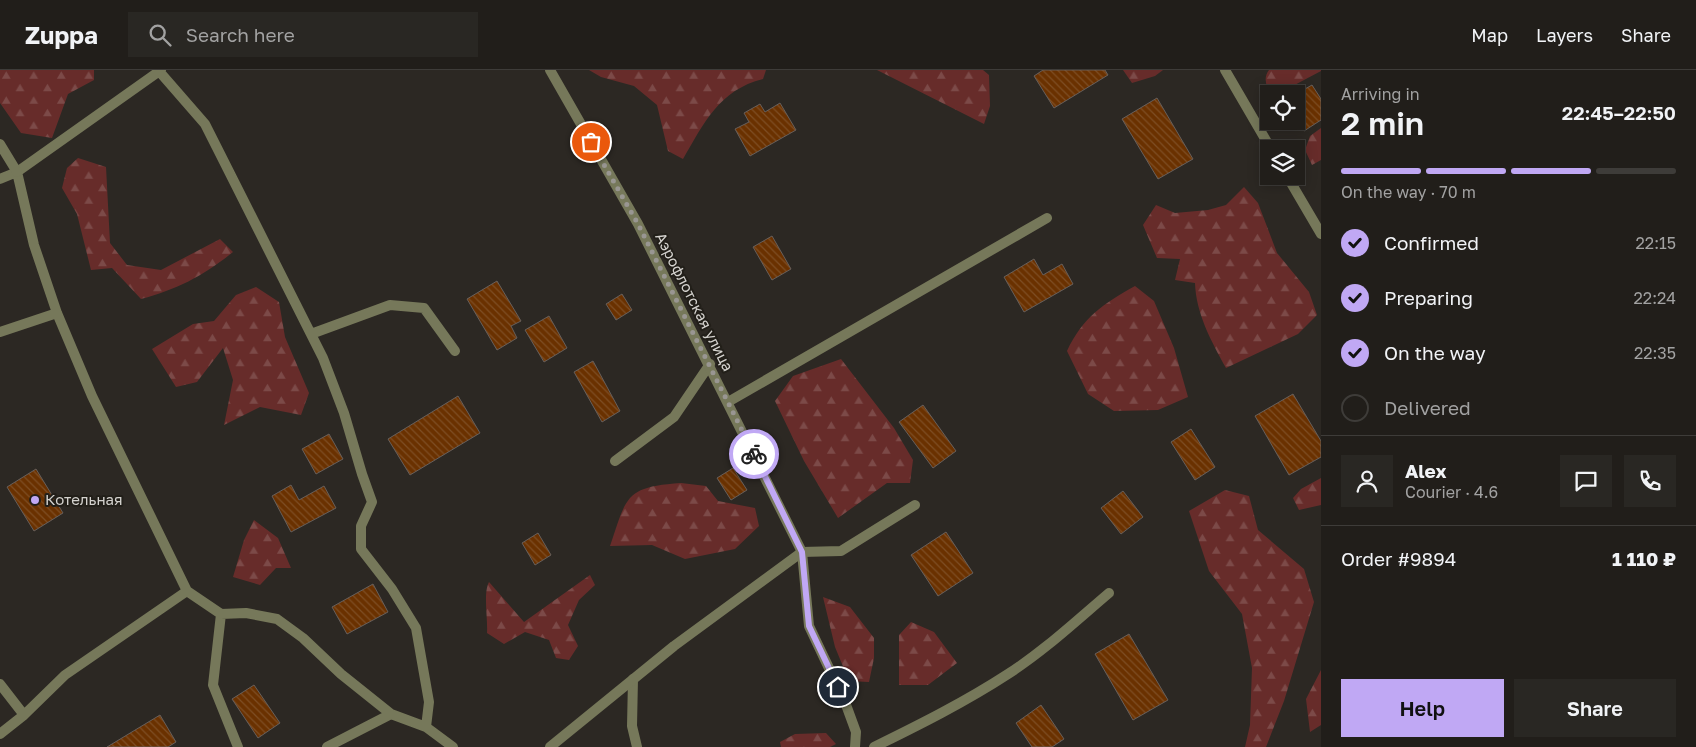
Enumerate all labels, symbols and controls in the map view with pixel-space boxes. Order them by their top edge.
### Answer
search box [128,12,478,57]
text: Zuppa [25,20,98,49]
icon: search [146,21,174,49]
text: Search here [186,23,295,46]
text: Map [1471,24,1508,46]
text: Layers [1536,24,1593,46]
text: Share [1621,24,1671,46]
text: Arriving in [1341,84,1420,104]
map controls [1260,85,1305,185]
button: locate [1260,85,1305,130]
text: 22:45–22:50 [1562,101,1676,124]
text: 2 min [1341,104,1424,142]
pin [570,121,612,163]
icon: bag [577,128,605,156]
button: layers [1260,140,1305,185]
text: On the way · 70 m [1341,182,1476,202]
street label: Аэрофлотская улица [652,229,738,374]
icon: check [1341,229,1369,257]
text: Confirmed [1384,231,1479,254]
text: 22:15 [1636,233,1676,253]
icon: check [1341,284,1369,312]
text: Preparing [1384,286,1473,309]
text: 22:24 [1634,288,1676,308]
icon: check [1341,339,1369,367]
text: On the way [1384,341,1486,364]
text: 22:35 [1634,343,1676,363]
text: Delivered [1384,396,1471,419]
courier [729,429,779,479]
icon: bike [740,440,768,468]
button: person [1341,455,1393,507]
button: chat [1560,455,1612,507]
button: phone [1624,455,1676,507]
text: Alex [1405,459,1446,482]
text: Courier · 4.6 [1405,482,1498,502]
place label: Котельная [45,490,123,508]
marker: Котельная [29,494,41,506]
text: Order #9894 [1341,547,1456,570]
text: 1 110 ₽ [1612,547,1676,570]
pin [817,666,859,708]
icon: home [824,673,852,701]
button: Help [1341,679,1504,737]
button: Share [1514,679,1676,737]

